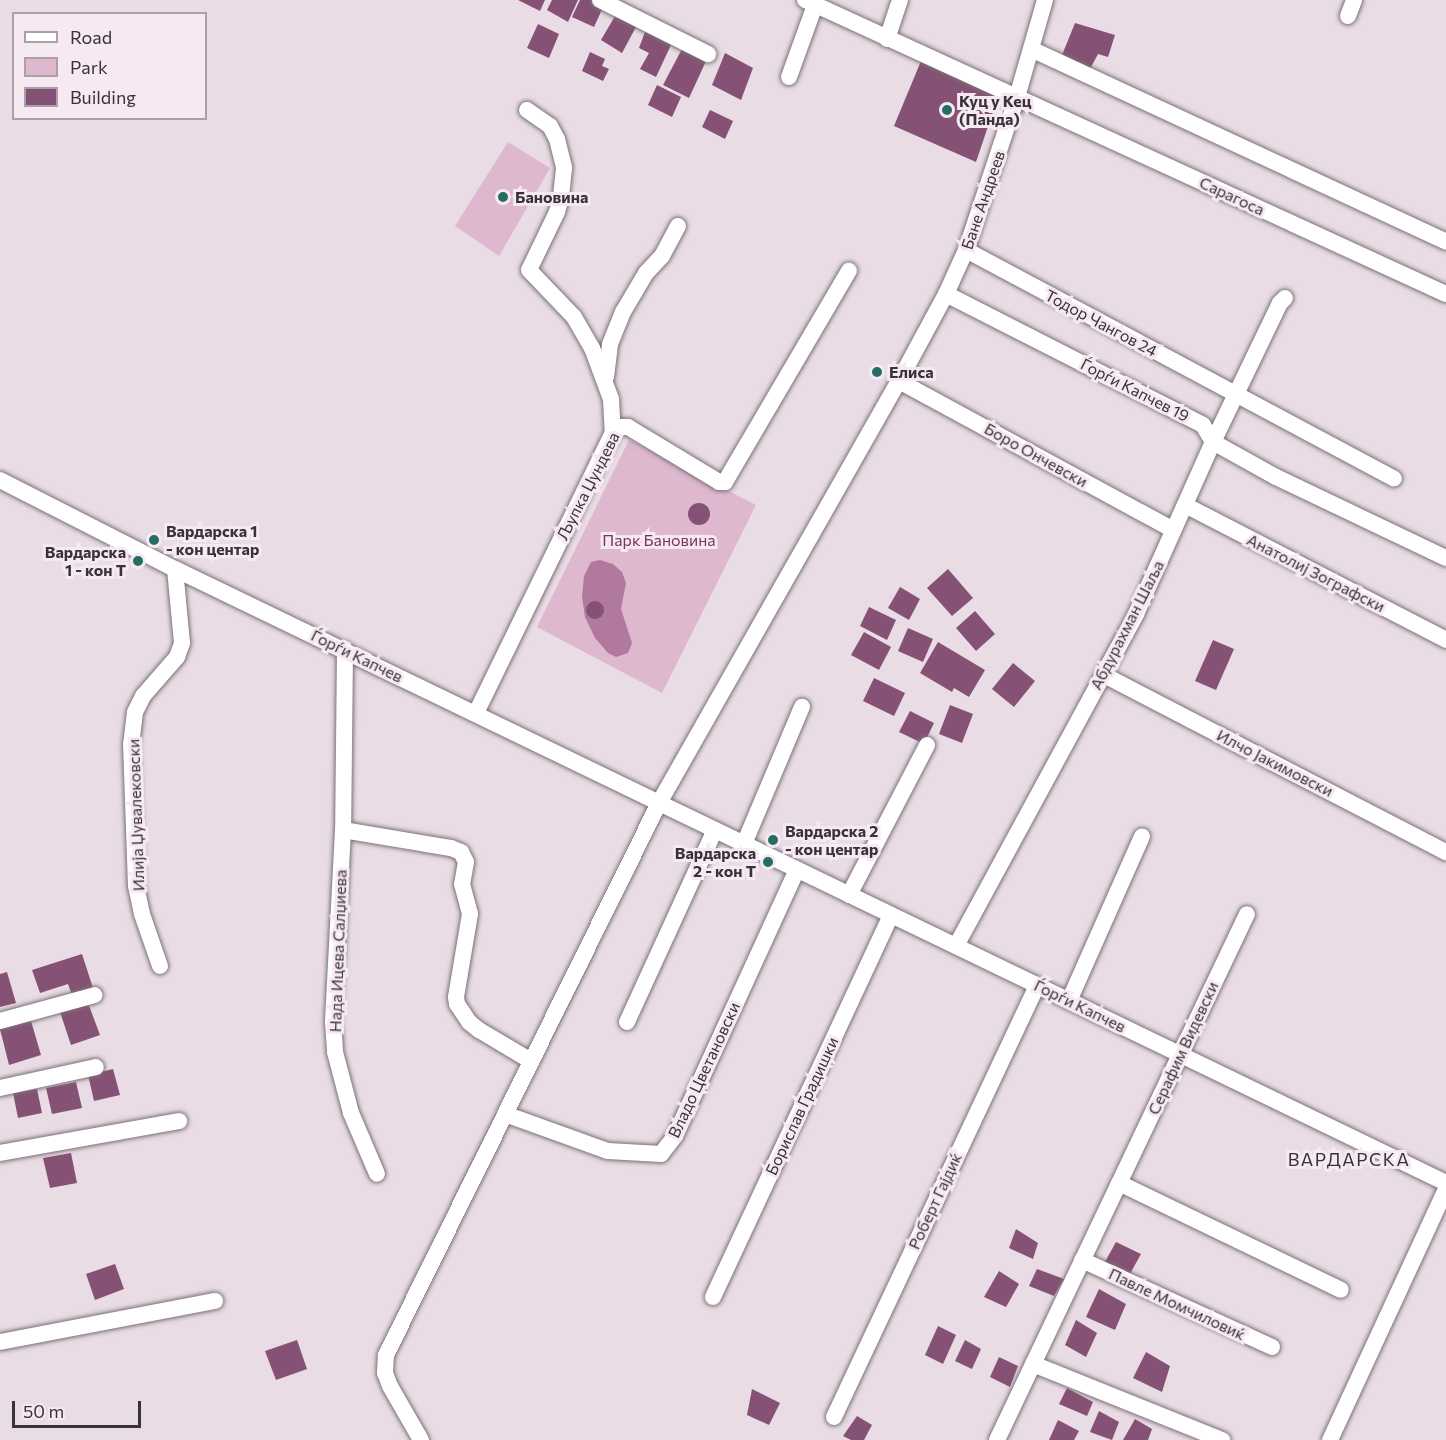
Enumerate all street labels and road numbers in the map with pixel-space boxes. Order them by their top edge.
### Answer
street label: Бане Андреев [957,148,1009,252]
street label: Сарагоса [1196,173,1268,219]
street label: Тодор Чангов 24 [1042,285,1160,361]
street label: Ѓорѓи Капчев 19 [1078,354,1192,426]
street label: Боро Ончевски [981,419,1091,491]
street label: Љупка Џундева [553,429,623,543]
street label: Анатолиј Зографски [1244,530,1388,616]
street label: Абдурахман Шаља [1086,557,1168,693]
street label: Ѓорѓи Капчев [308,626,406,686]
street label: Илчо Јакимовски [1214,725,1336,801]
street label: Илија Џувалековски [124,738,148,892]
street label: Нада Ицева Салџиева [326,869,350,1033]
street label: Ѓорѓи Капчев [1031,976,1129,1036]
street label: Серафим Видевски [1144,978,1222,1118]
street label: Владо Цветановски [664,999,744,1141]
street label: Борислав Градишки [762,1034,842,1178]
street label: Роберт Гајдиќ [904,1150,966,1252]
street label: Павле Момчиловиќ [1106,1264,1248,1344]

